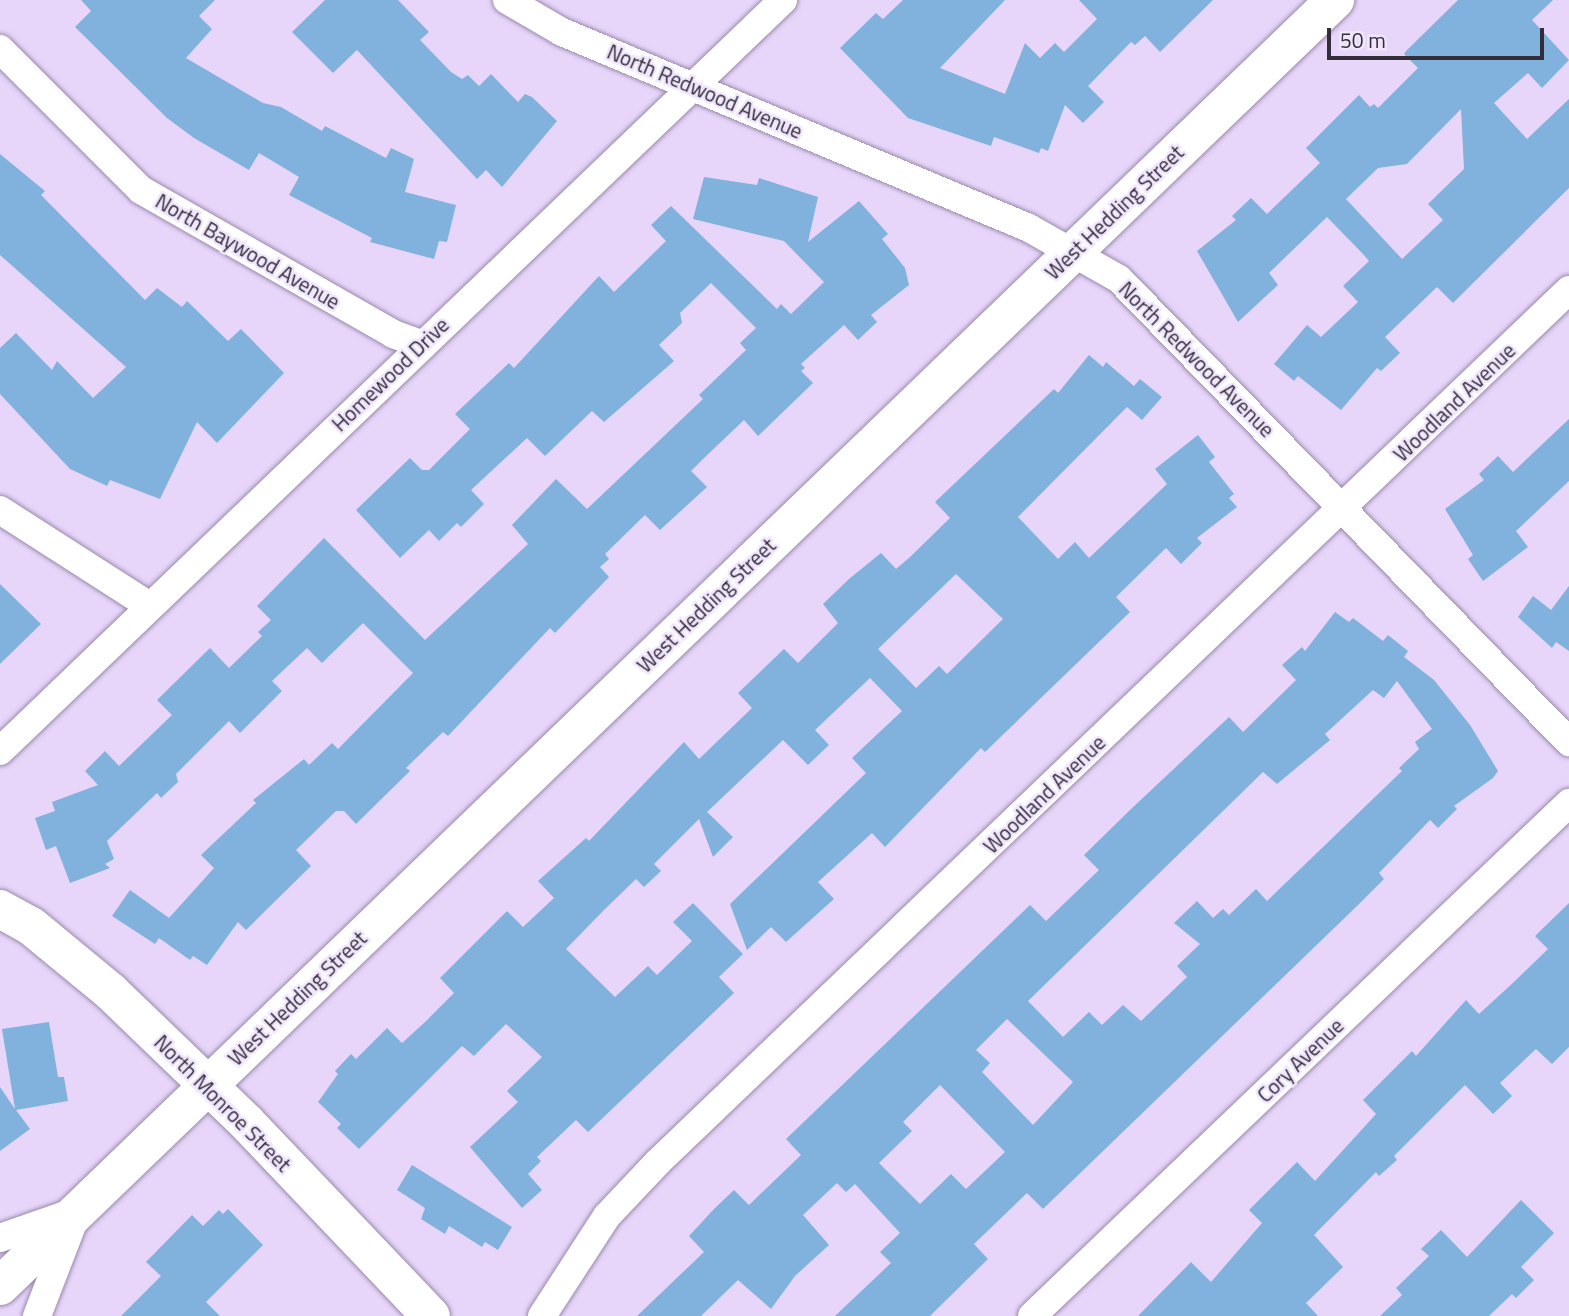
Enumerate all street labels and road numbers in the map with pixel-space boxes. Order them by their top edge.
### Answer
street label: North Redwood Avenue [604,38,806,144]
street label: West Hedding Street [1039,139,1189,285]
street label: North Baywood Avenue [151,188,345,314]
street label: North Redwood Avenue [1114,276,1280,442]
street label: Homewood Drive [326,312,454,436]
street label: Woodland Avenue [1388,338,1520,466]
street label: West Hedding Street [631,532,781,678]
street label: Woodland Avenue [978,730,1110,858]
street label: West Hedding Street [222,925,372,1071]
street label: Cory Avenue [1252,1013,1348,1107]
street label: North Monroe Street [149,1029,297,1177]

